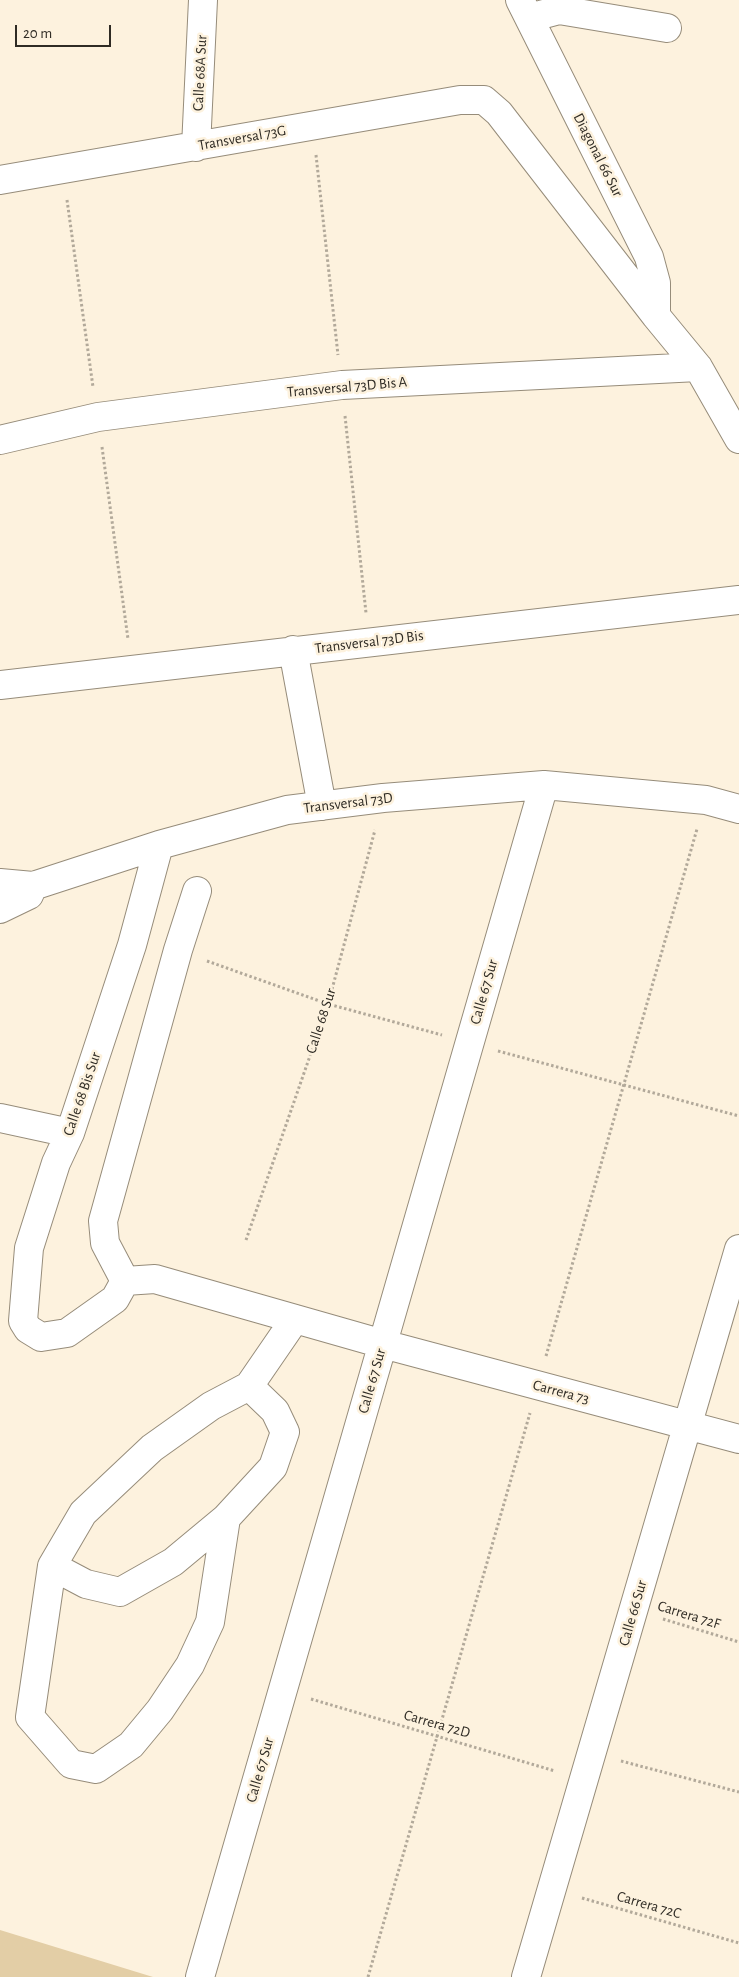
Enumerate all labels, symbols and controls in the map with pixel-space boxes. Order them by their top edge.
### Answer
scale bar [18,15,114,47]
text: 20 m [23,26,52,41]
street label: Calle 68A Sur [189,34,211,112]
street label: Diagonal 66 Sur [569,110,627,200]
street label: Transversal 73G [197,121,287,155]
street label: Transversal 73D Bis A [286,373,408,401]
street label: Transversal 73D Bis [314,626,424,658]
street label: Transversal 73D [302,789,394,817]
street label: Calle 67 Sur [466,957,502,1027]
street label: Calle 68 Sur [302,986,340,1056]
street label: Calle 68 Bis Sur [59,1050,105,1138]
street label: Calle 67 Sur [354,1346,390,1416]
street label: Carrera 73 [531,1376,591,1408]
street label: Calle 66 Sur [615,1578,651,1648]
street label: Carrera 72F [655,1597,723,1633]
street label: Carrera 72D [402,1706,472,1742]
street label: Calle 67 Sur [242,1735,278,1805]
street label: Carrera 72C [615,1887,683,1923]

